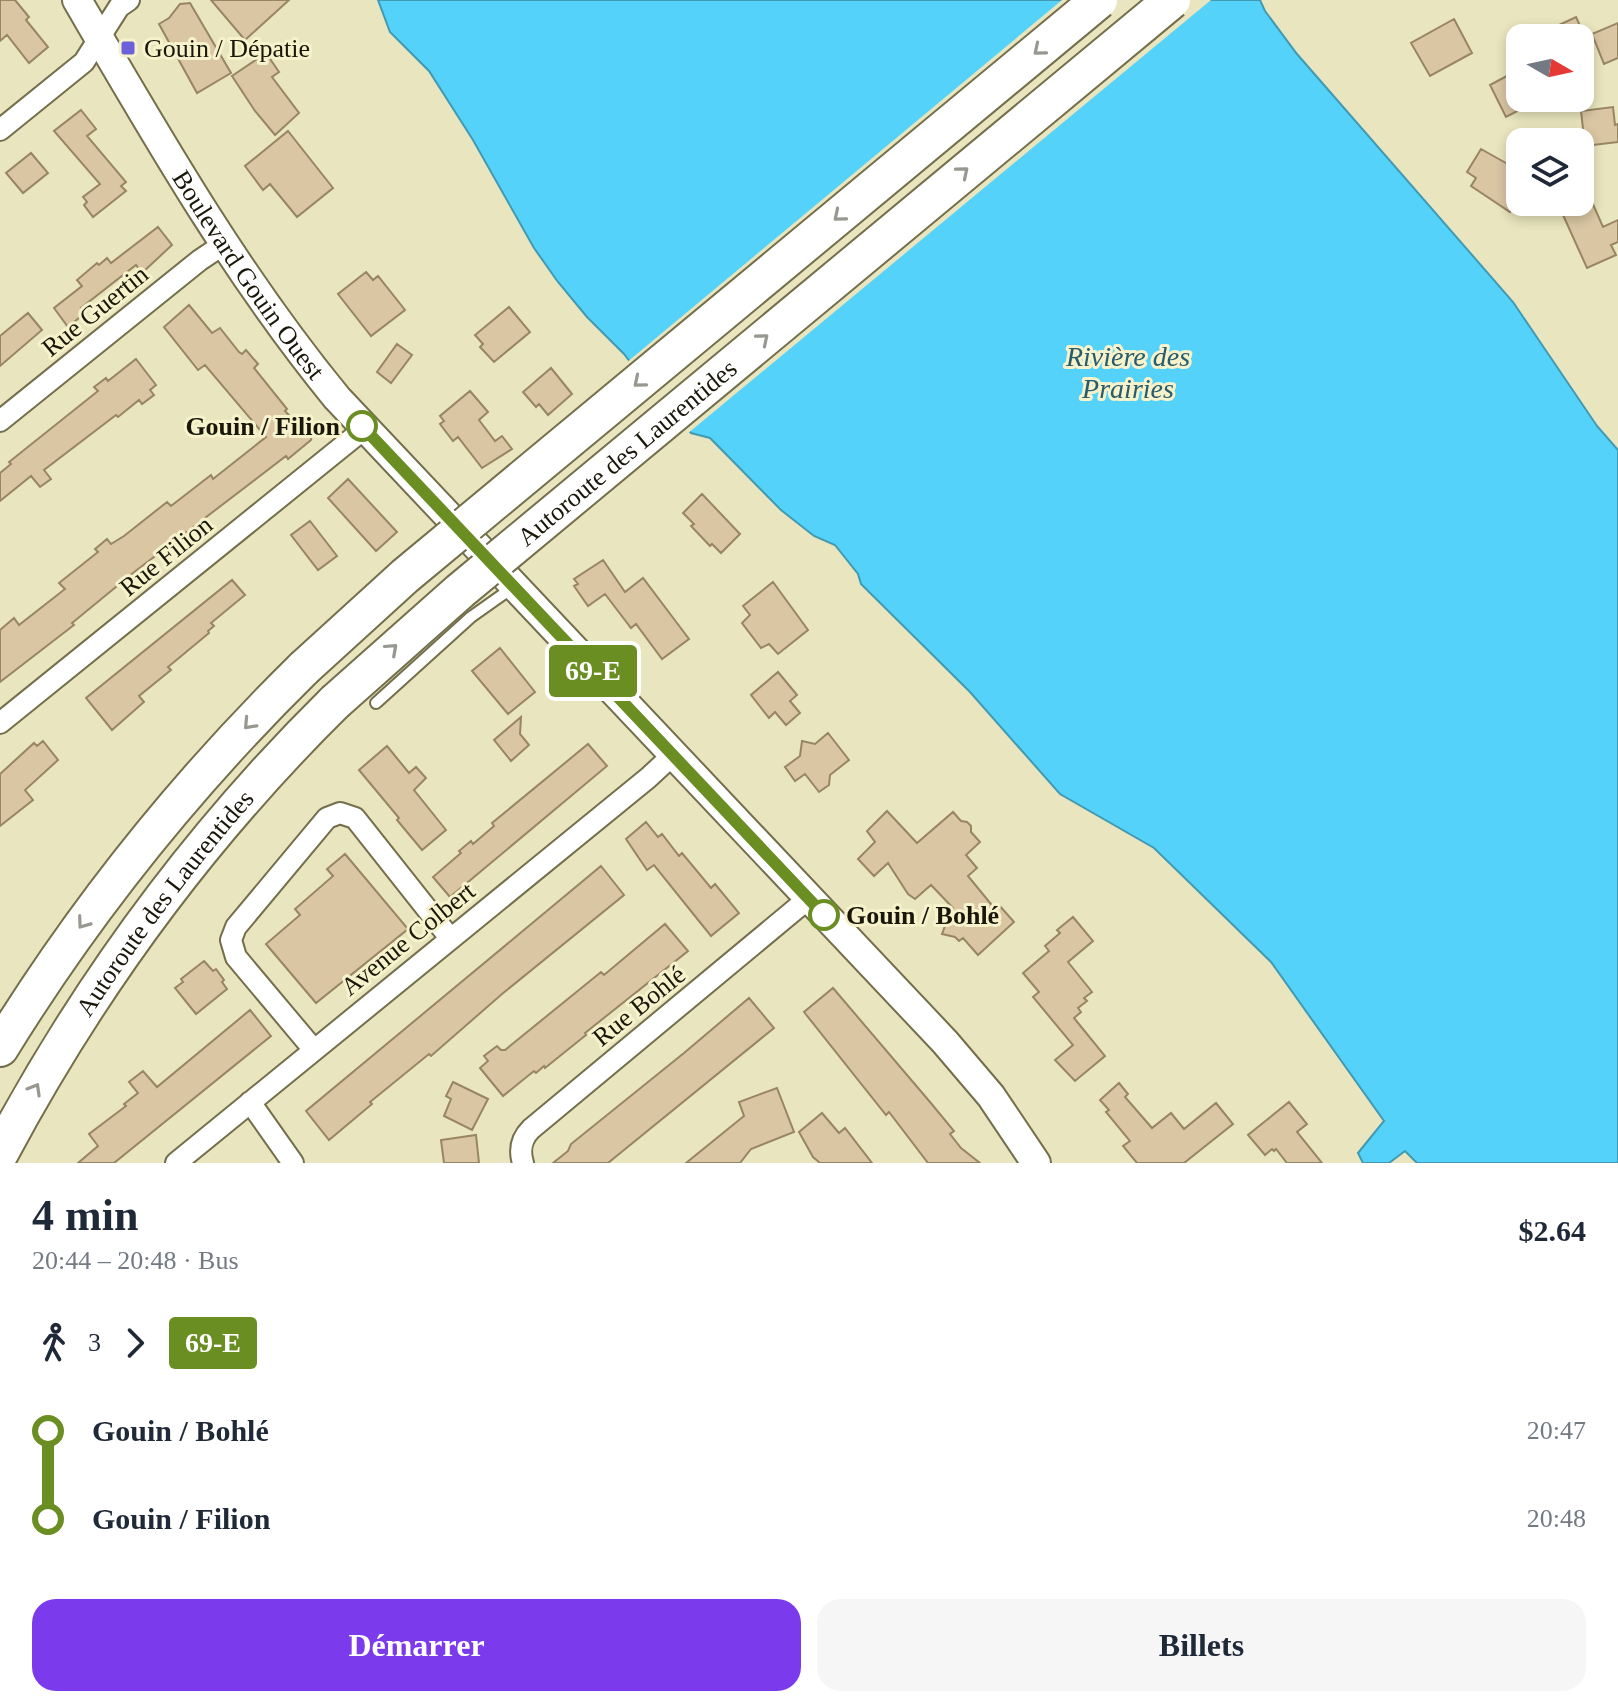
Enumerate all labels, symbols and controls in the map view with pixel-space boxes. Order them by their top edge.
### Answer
north arrow [1506,24,1594,112]
map controls [1506,24,1594,216]
place label: Gouin / Dépatie [144,34,310,63]
marker: Gouin / Dépatie [119,39,137,57]
one-way arrow [1034,40,1048,55]
button: layers [1506,128,1594,216]
street label: Boulevard Gouin Ouest [167,165,331,385]
one-way arrow [954,167,969,182]
one-way arrow [834,206,848,221]
street label: Rue Guertin [36,260,154,362]
one-way arrow [754,334,769,349]
water label: Rivière des Prairies [1065,341,1190,404]
street label: Autoroute des Laurentides [511,353,742,552]
one-way arrow [634,372,648,387]
marker: Gouin / Filion [347,411,377,441]
place label: Gouin / Filion [185,412,341,441]
street label: Rue Filion [114,510,218,602]
one-way arrow [383,644,398,659]
line badge: 69-E [537,645,649,697]
text: 69-E [565,655,621,686]
one-way arrow [244,715,259,729]
street label: Autoroute des Laurentides [70,784,259,1021]
street label: Avenue Colbert [335,876,481,1002]
marker: Gouin / Bohlé [809,900,839,930]
place label: Gouin / Bohlé [846,901,999,930]
one-way arrow [78,915,93,929]
street label: Rue Bohlé [587,960,691,1052]
one-way arrow [26,1082,41,1097]
text: 4 min [32,1191,138,1240]
text: $2.64 [1519,1214,1586,1247]
text: 20:44 – 20:48 · Bus [32,1246,239,1275]
icon: walk [32,1321,76,1365]
icon: forward [113,1321,157,1365]
text: 69-E [185,1327,241,1358]
text: 3 [88,1328,101,1357]
text: Gouin / Bohlé [92,1414,269,1447]
text: 20:47 [1527,1416,1586,1445]
text: Gouin / Filion [92,1502,270,1535]
text: 20:48 [1527,1504,1586,1533]
button: Démarrer [32,1599,801,1691]
button: Billets [817,1599,1586,1691]

